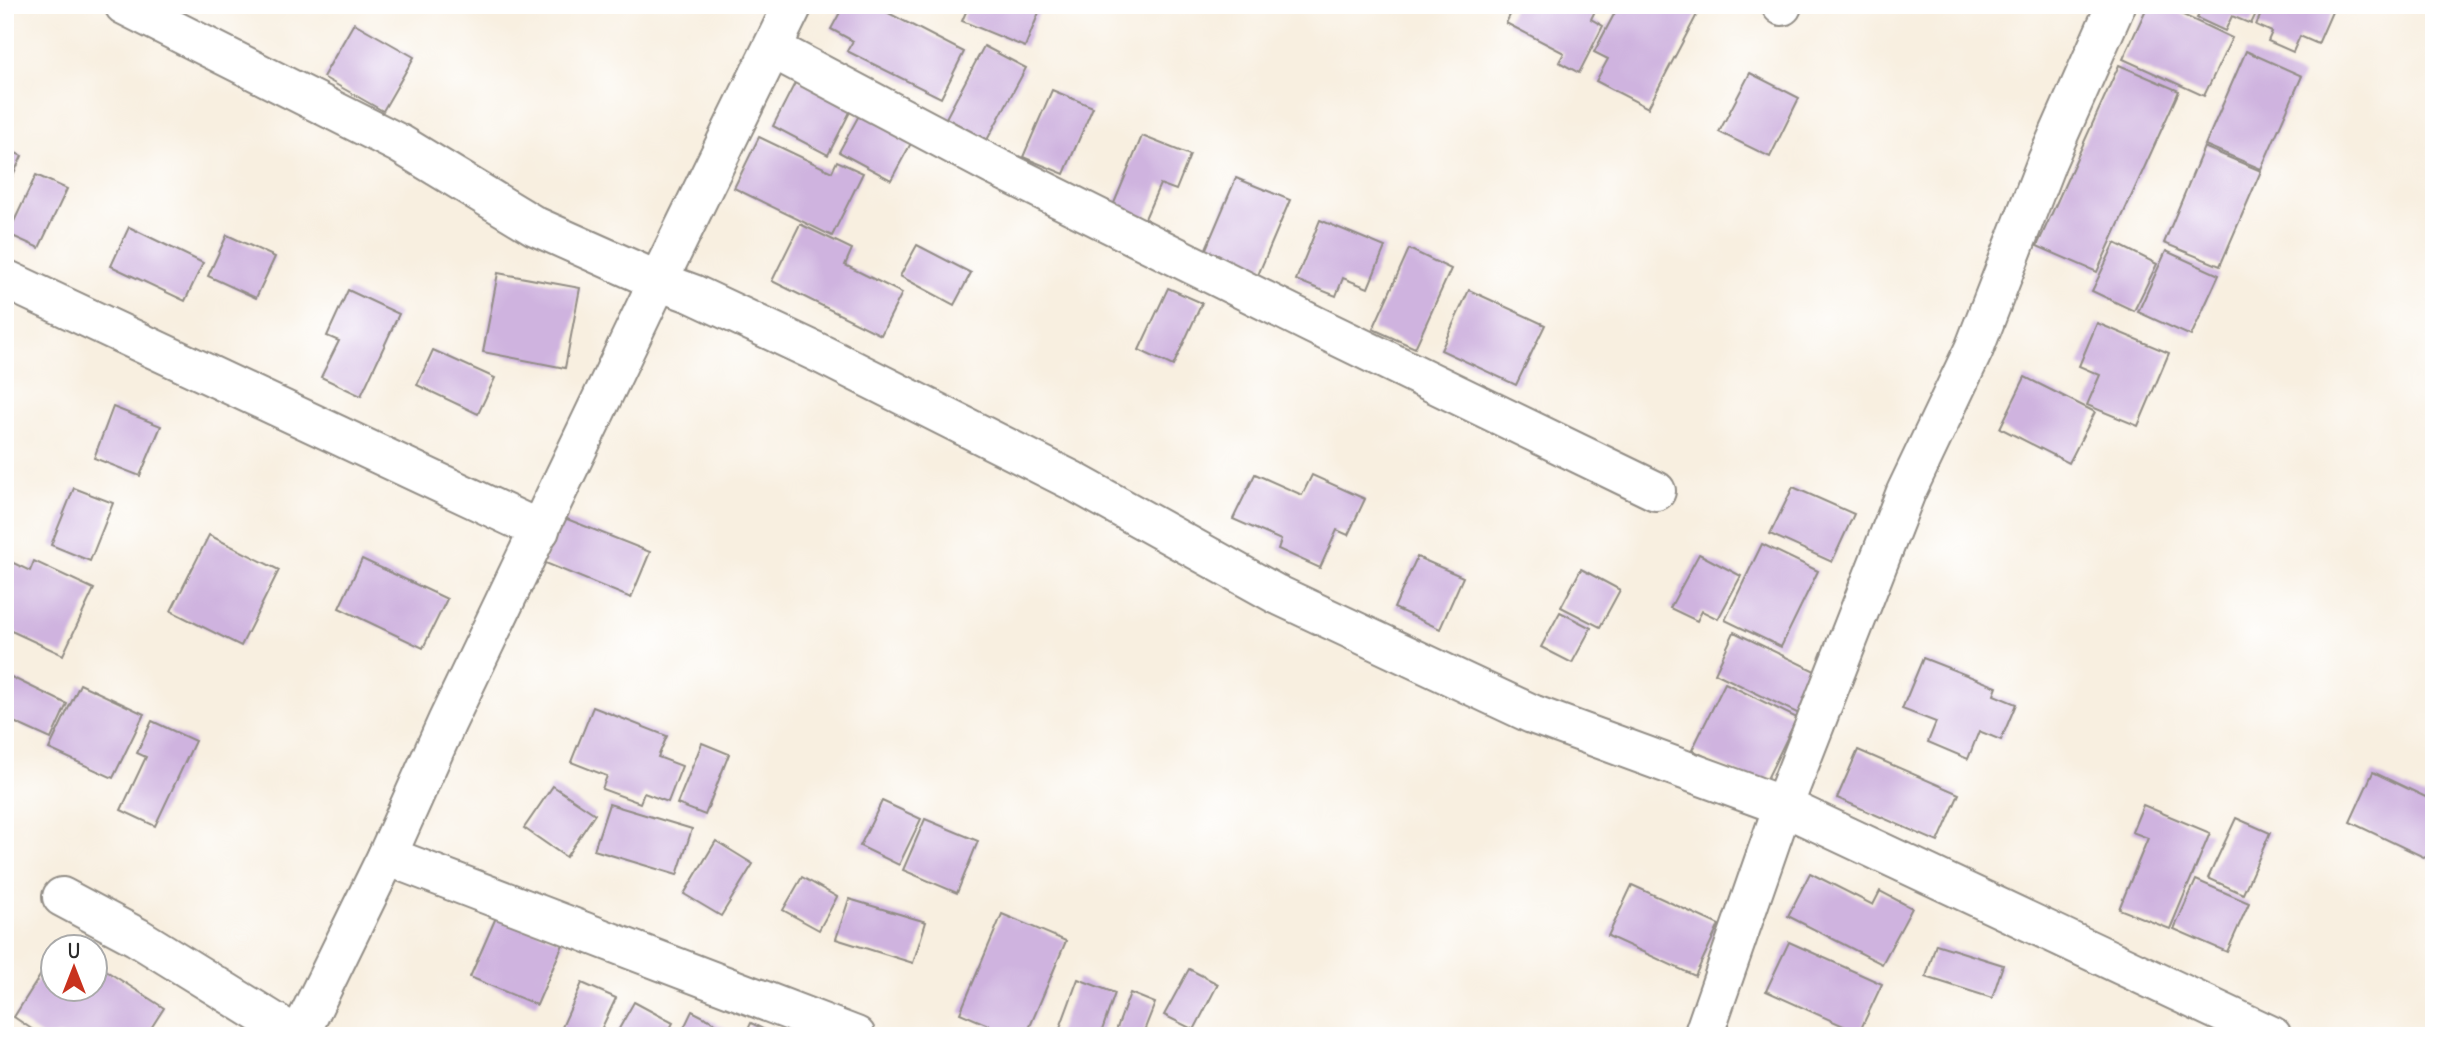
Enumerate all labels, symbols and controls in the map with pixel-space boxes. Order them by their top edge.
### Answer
north arrow [38,932,108,1002]
text: U [68,939,80,963]

